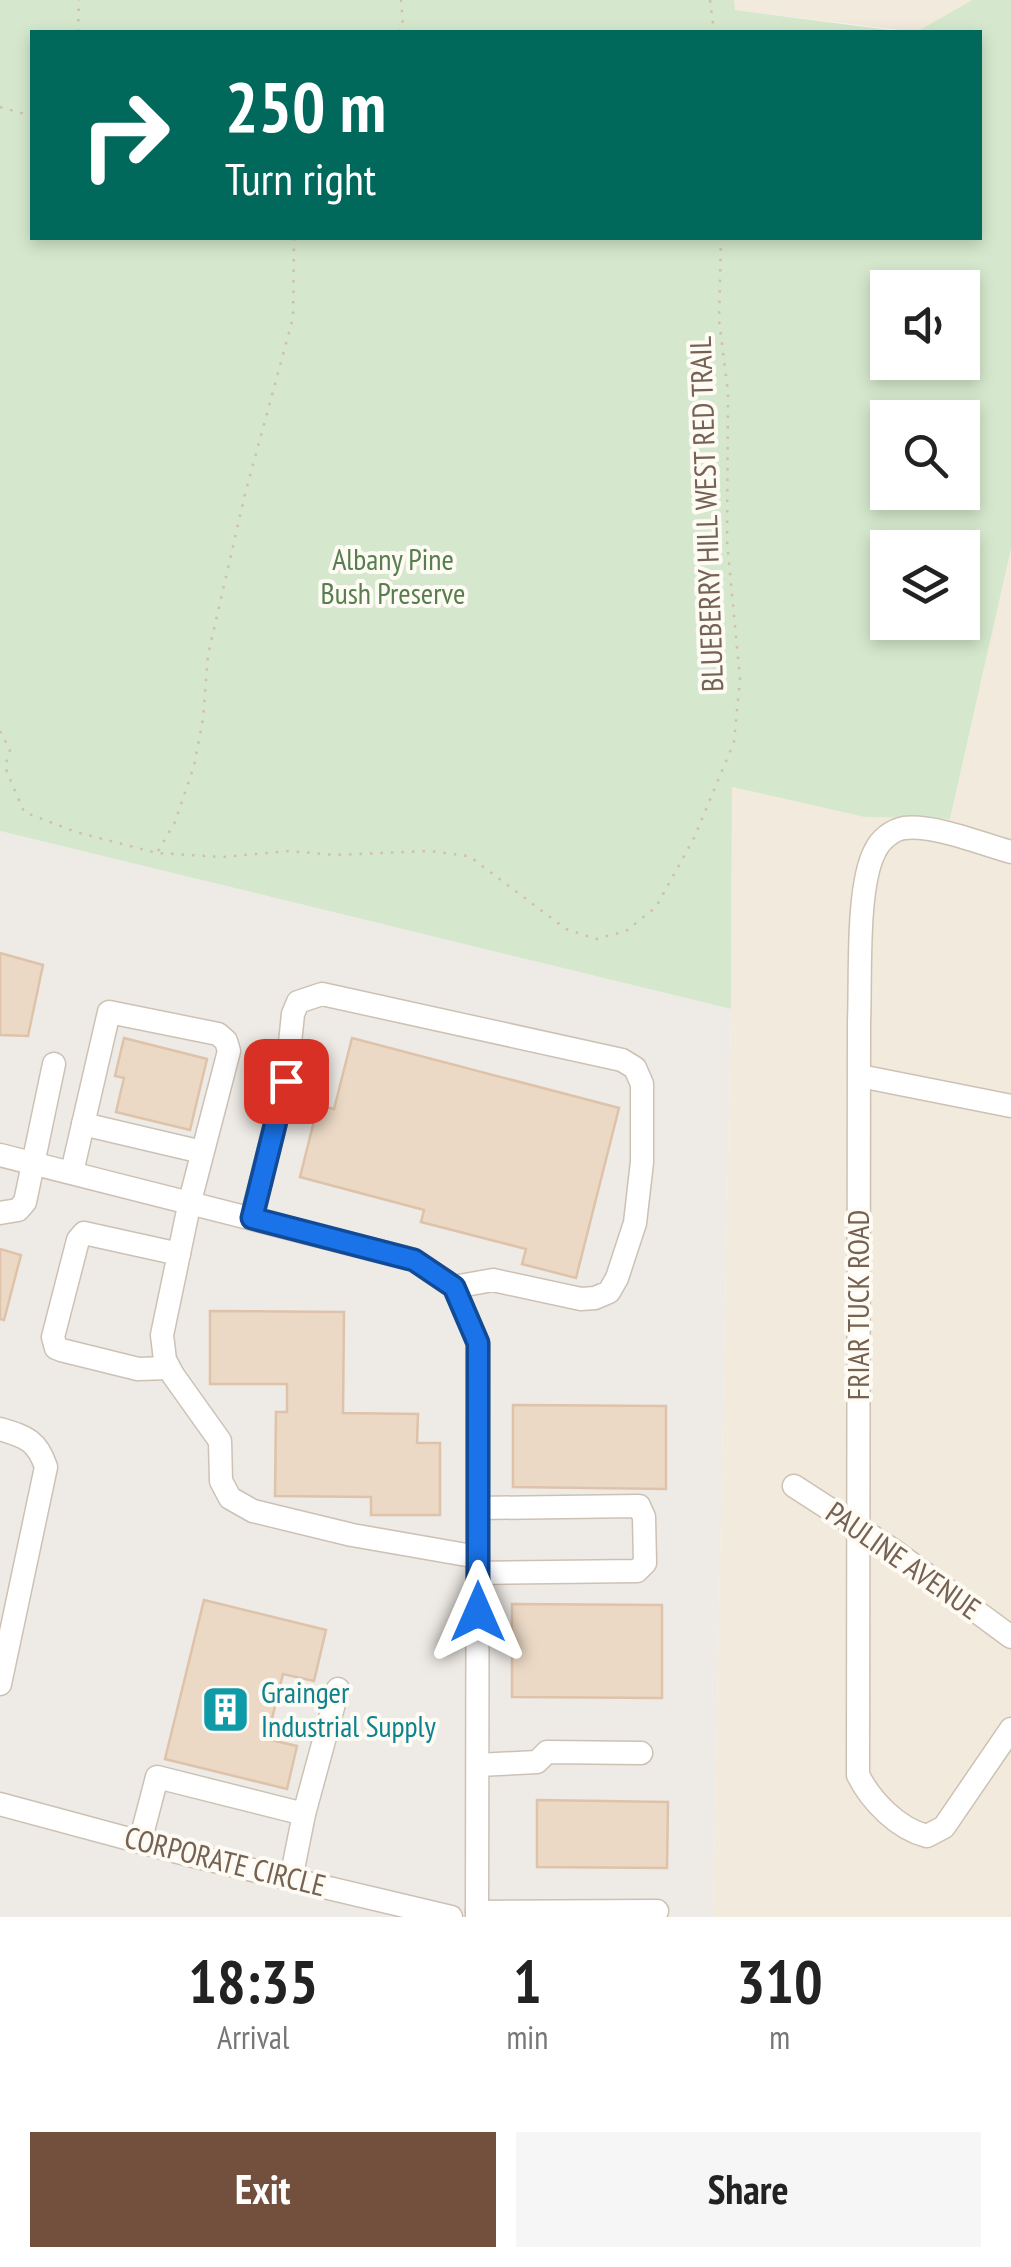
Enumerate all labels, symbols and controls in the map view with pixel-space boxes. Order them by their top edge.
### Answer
text: 250 m [225,61,386,151]
icon: right [60,70,190,200]
text: Turn right [225,149,376,207]
map controls [870,270,980,640]
button: sound [870,270,980,380]
street label: BLUEBERRY HILL WEST RED TRAIL [680,335,731,693]
button: search [870,400,980,510]
button: layers [870,530,980,640]
park label: Albany Pine Bush Preserve [321,539,465,612]
pin [244,1039,329,1124]
icon: arrive [259,1054,314,1109]
street label: FRIAR TUCK ROAD [838,1210,877,1400]
street label: PAULINE AVENUE [819,1492,989,1627]
position arrow [426,1560,530,1664]
place label: Grainger Industrial Supply [261,1672,437,1745]
building icon: Grainger Industrial Supply [200,1684,252,1736]
street label: CORPORATE CIRCLE [121,1817,330,1904]
text: 18:35 [188,1942,318,2020]
text: 1 [513,1942,542,2020]
text: 310 [737,1942,823,2020]
text: Arrival [217,2016,289,2058]
text: min [506,2016,548,2058]
text: m [769,2016,790,2058]
button: Exit [30,2132,496,2247]
button: Share [516,2132,981,2247]

